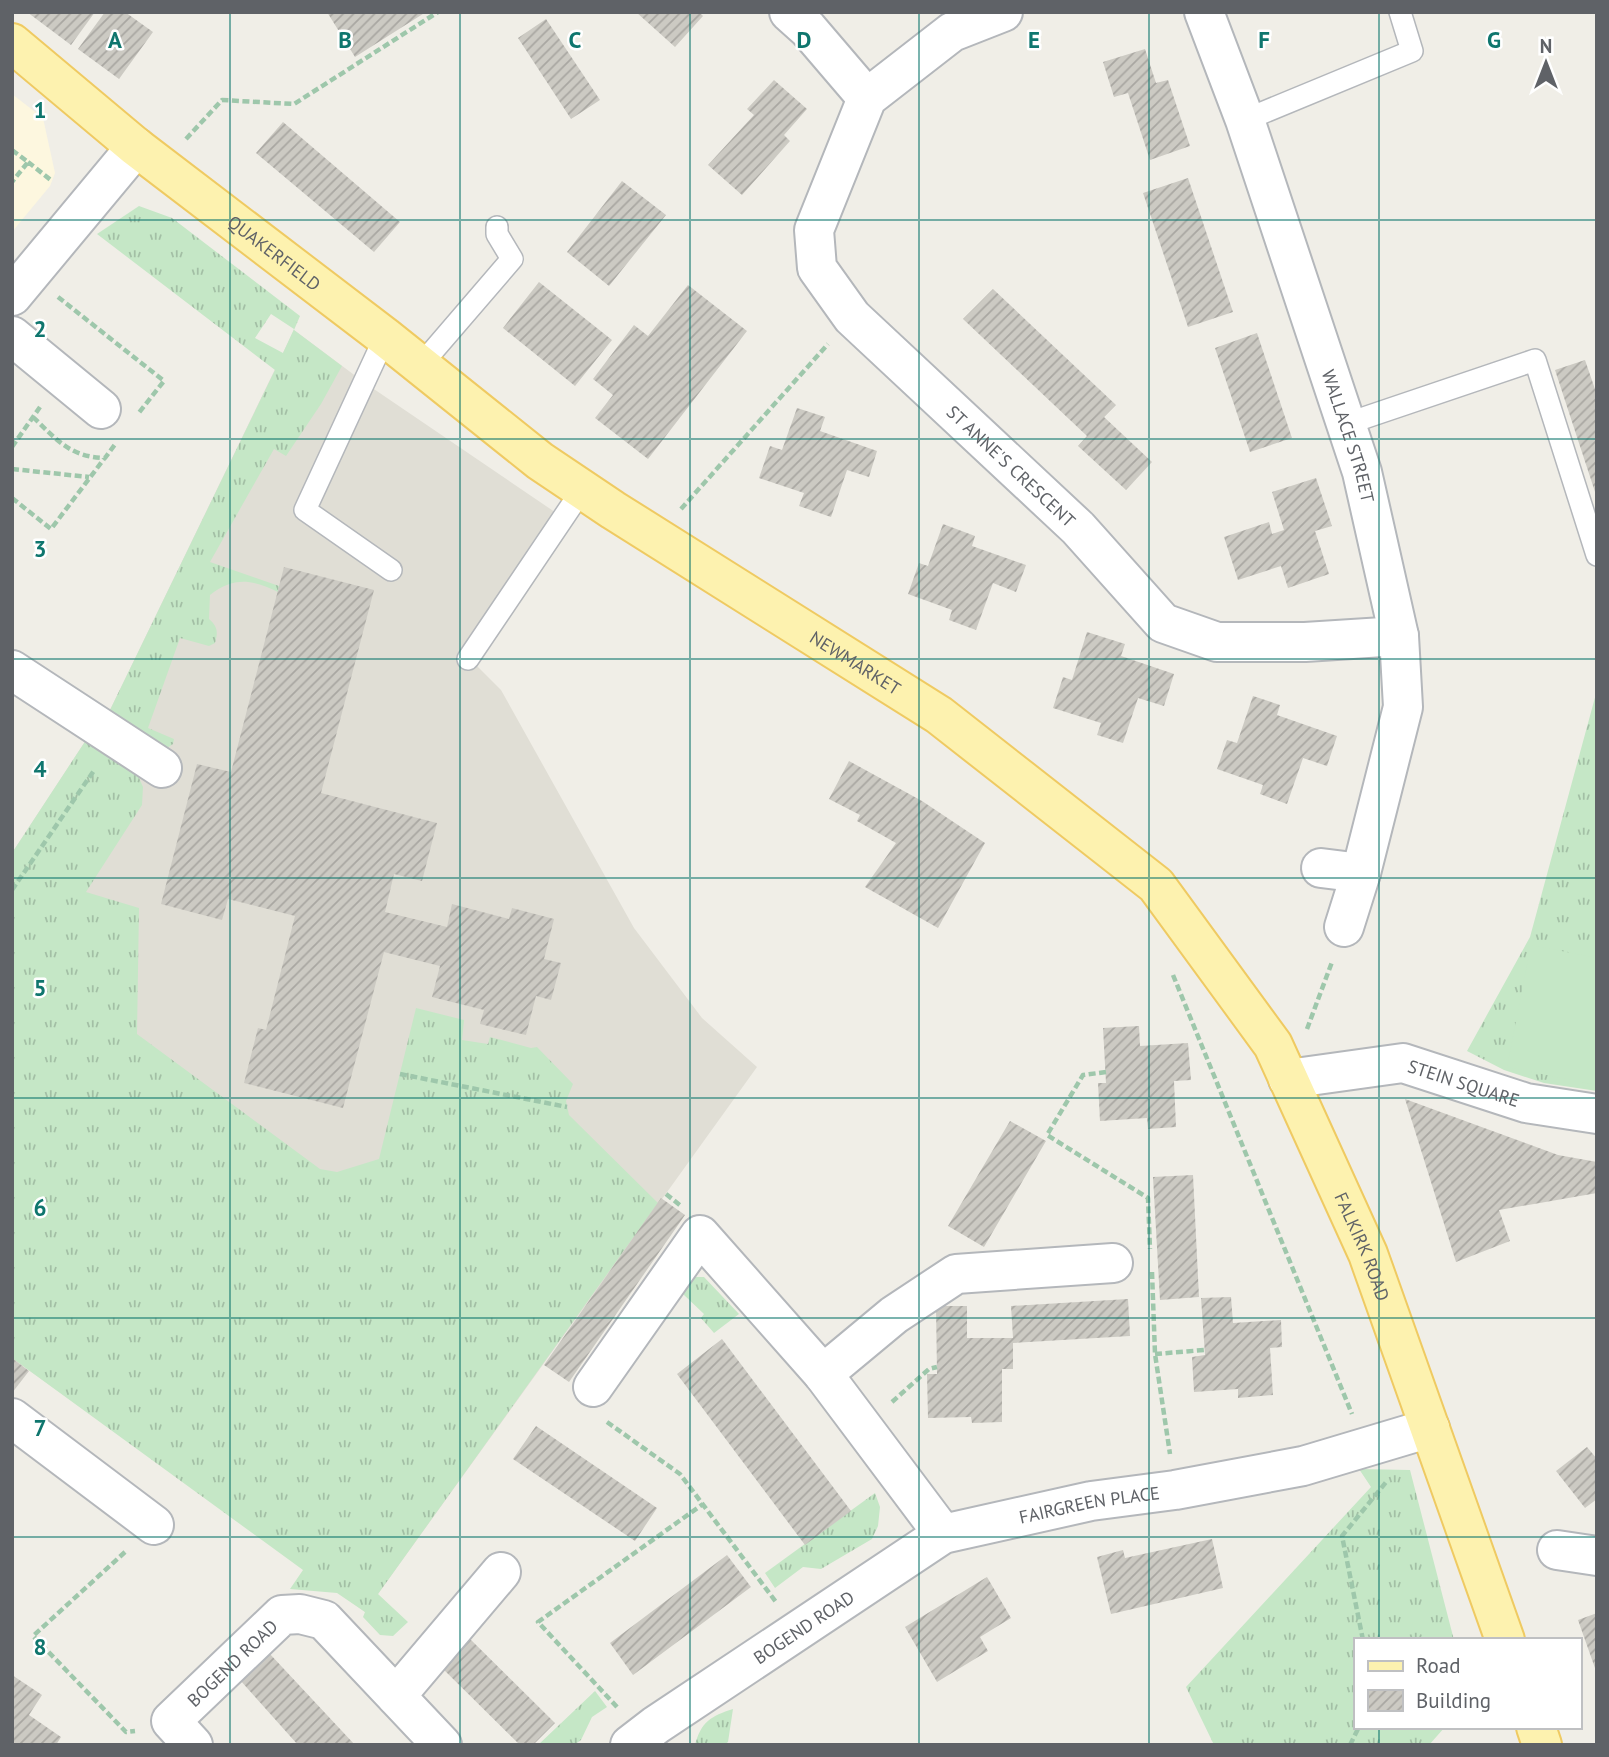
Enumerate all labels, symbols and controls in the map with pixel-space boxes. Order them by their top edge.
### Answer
text: A [108,25,122,54]
text: B [338,25,352,54]
text: C [569,25,582,54]
text: D [797,25,811,54]
text: E [1028,25,1040,54]
text: F [1258,25,1270,54]
text: G [1487,25,1501,54]
north arrow [1511,28,1581,98]
text: N [1540,34,1552,58]
text: 1 [33,95,47,124]
street label: QUAKERFIELD [223,210,326,296]
text: 2 [33,314,47,343]
street label: WALLACE STREET [1317,366,1380,504]
street label: ST ANNE'S CRESCENT [942,400,1081,532]
text: 3 [33,534,47,563]
street label: NEWMARKET [806,625,905,700]
text: 4 [33,754,47,783]
text: 5 [33,973,47,1002]
street label: STEIN SQUARE [1405,1054,1522,1112]
street label: FALKIRK ROAD [1330,1188,1395,1304]
text: 6 [33,1193,47,1222]
text: 7 [33,1413,47,1442]
street label: FAIRGREEN PLACE [1017,1481,1161,1528]
street label: BOGEND ROAD [749,1585,858,1669]
street label: BOGEND ROAD [182,1614,282,1711]
text: 8 [33,1632,47,1661]
legend [1354,1638,1581,1729]
text: Road [1416,1652,1460,1679]
text: Building [1416,1687,1491,1714]

